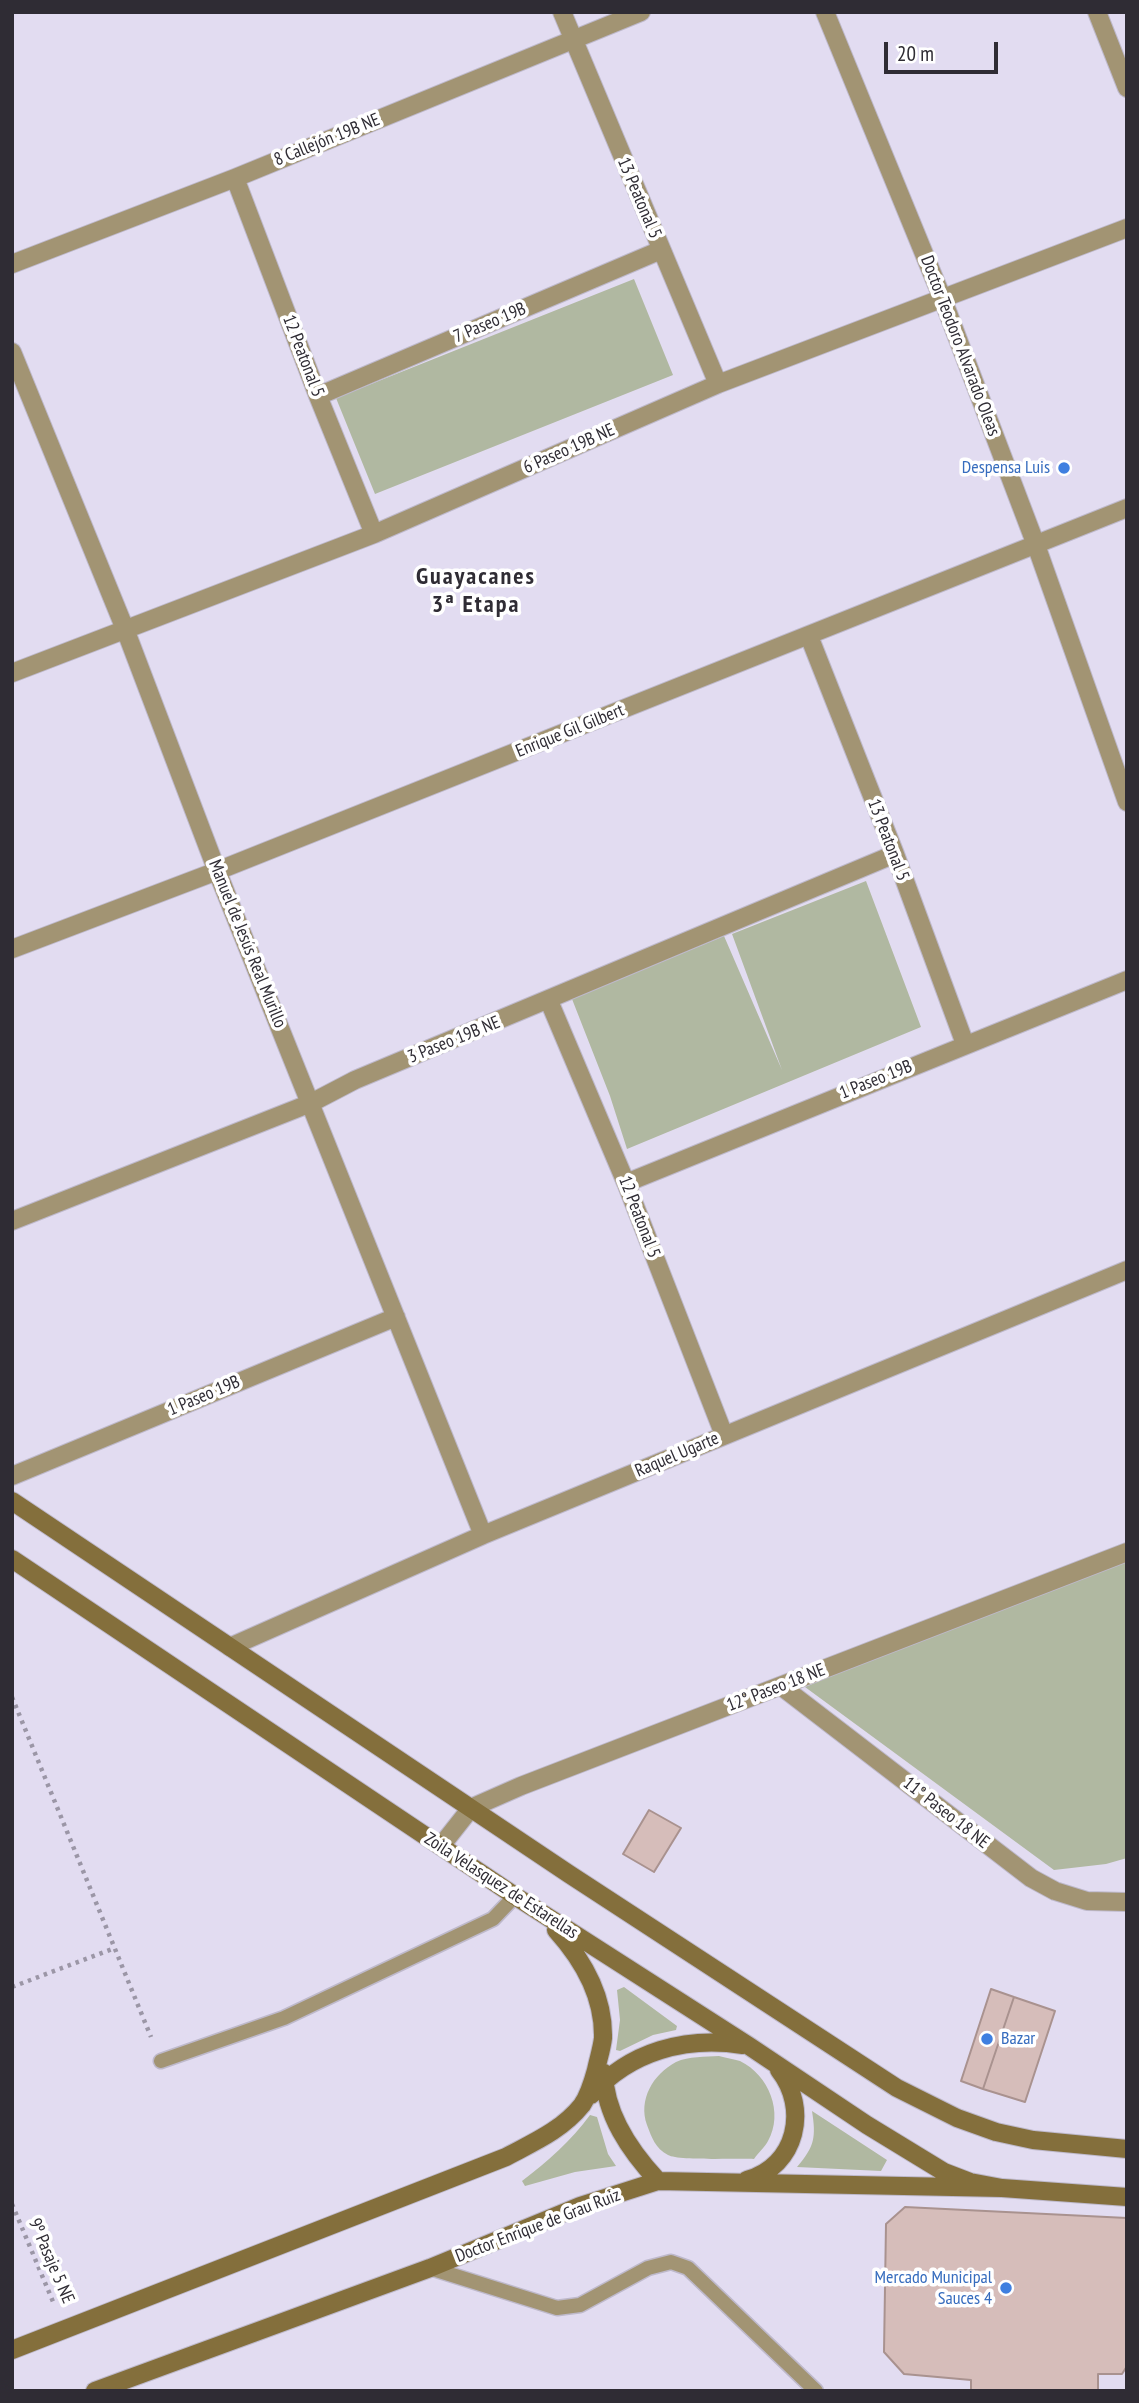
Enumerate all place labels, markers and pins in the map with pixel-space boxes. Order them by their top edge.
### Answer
place label: Despensa Luis [962,457,1050,479]
marker: Despensa Luis [1056,460,1072,476]
place label: Bazar [1001,2028,1035,2050]
marker: Bazar [979,2031,995,2047]
place label: Mercado Municipal Sauces 4 [875,2267,992,2310]
marker: Mercado Municipal Sauces 4 [998,2280,1014,2296]

